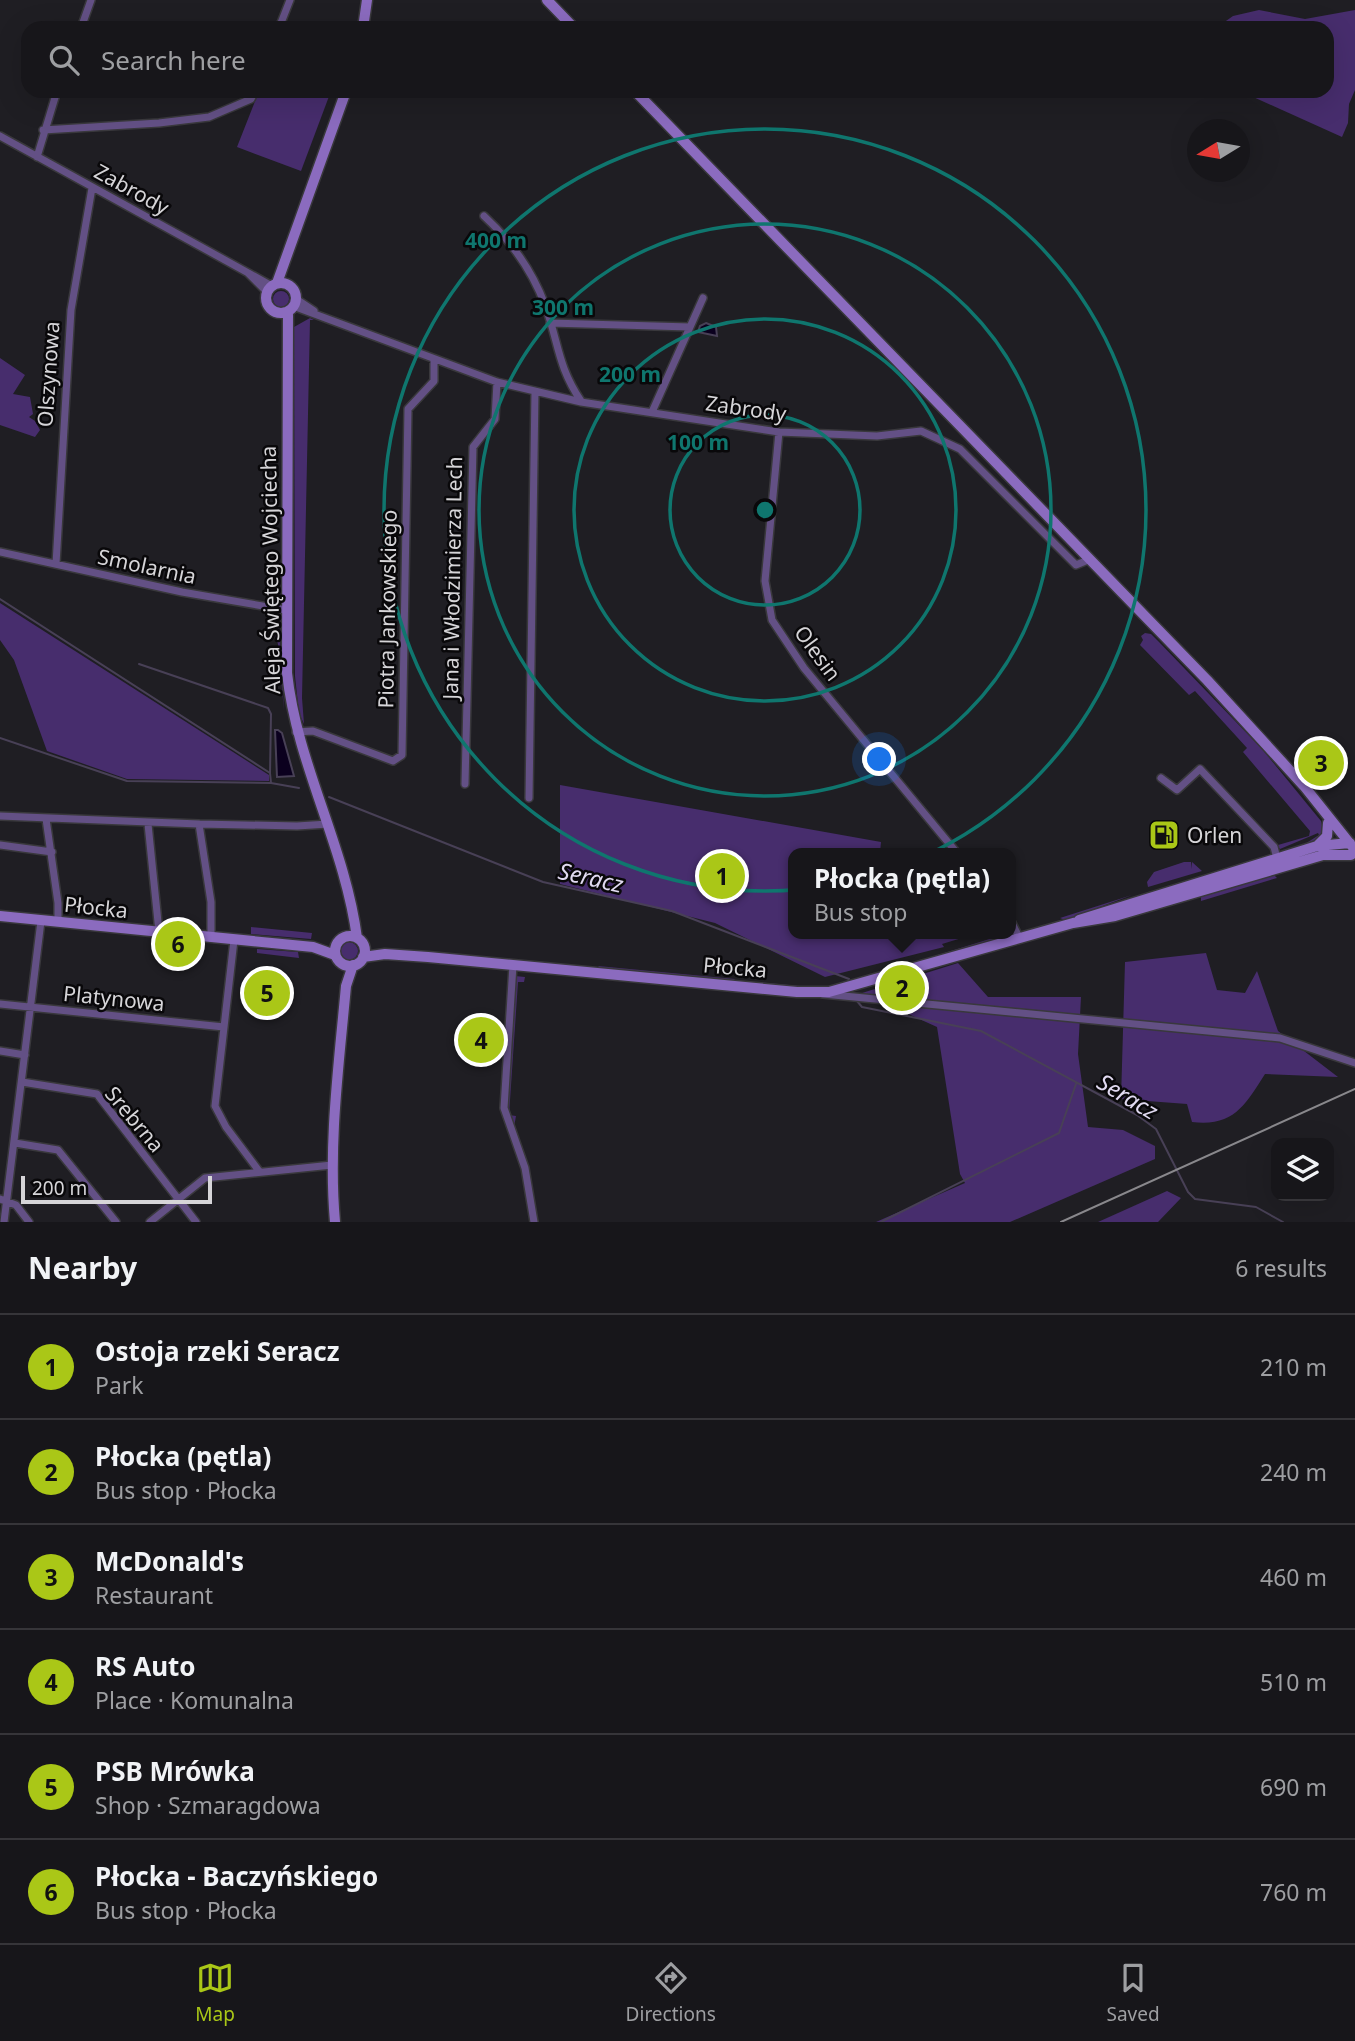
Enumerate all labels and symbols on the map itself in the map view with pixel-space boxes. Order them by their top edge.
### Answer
north arrow [1187,119,1250,182]
street label: Zabrody [90,157,175,221]
text: 400 m [465,226,527,254]
text: 300 m [532,293,594,321]
street label: Olszynowa [30,320,66,428]
text: 200 m [599,360,661,388]
street label: Zabrody [704,388,788,428]
text: 100 m [667,428,729,456]
street label: Aleja Świętego Wojciecha [254,445,286,695]
street label: Jana i Włodzimierza Lech [436,456,468,702]
centre of rings [753,498,777,522]
street label: Piotra Jankowskiego [371,509,403,709]
street label: Smolarnia [95,542,199,590]
street label: Olesin [788,620,848,686]
pin: 3 [1298,737,1344,789]
your location [862,742,896,776]
fuel station icon: Orlen [1147,818,1181,852]
place label: Orlen [1187,821,1242,849]
pin: 1 [699,850,745,902]
water label: Seracz [555,854,627,900]
street label: Płocka [63,890,129,924]
pin: 6 [155,918,201,970]
street label: Płocka [702,950,768,984]
pin: 2 [879,962,925,1014]
pin: 5 [244,967,290,1019]
street label: Platynowa [62,979,166,1017]
pin: 4 [458,1014,504,1066]
water label: Seracz [1092,1065,1165,1127]
street label: Srebrna [99,1080,171,1158]
scale bar [21,1173,212,1205]

